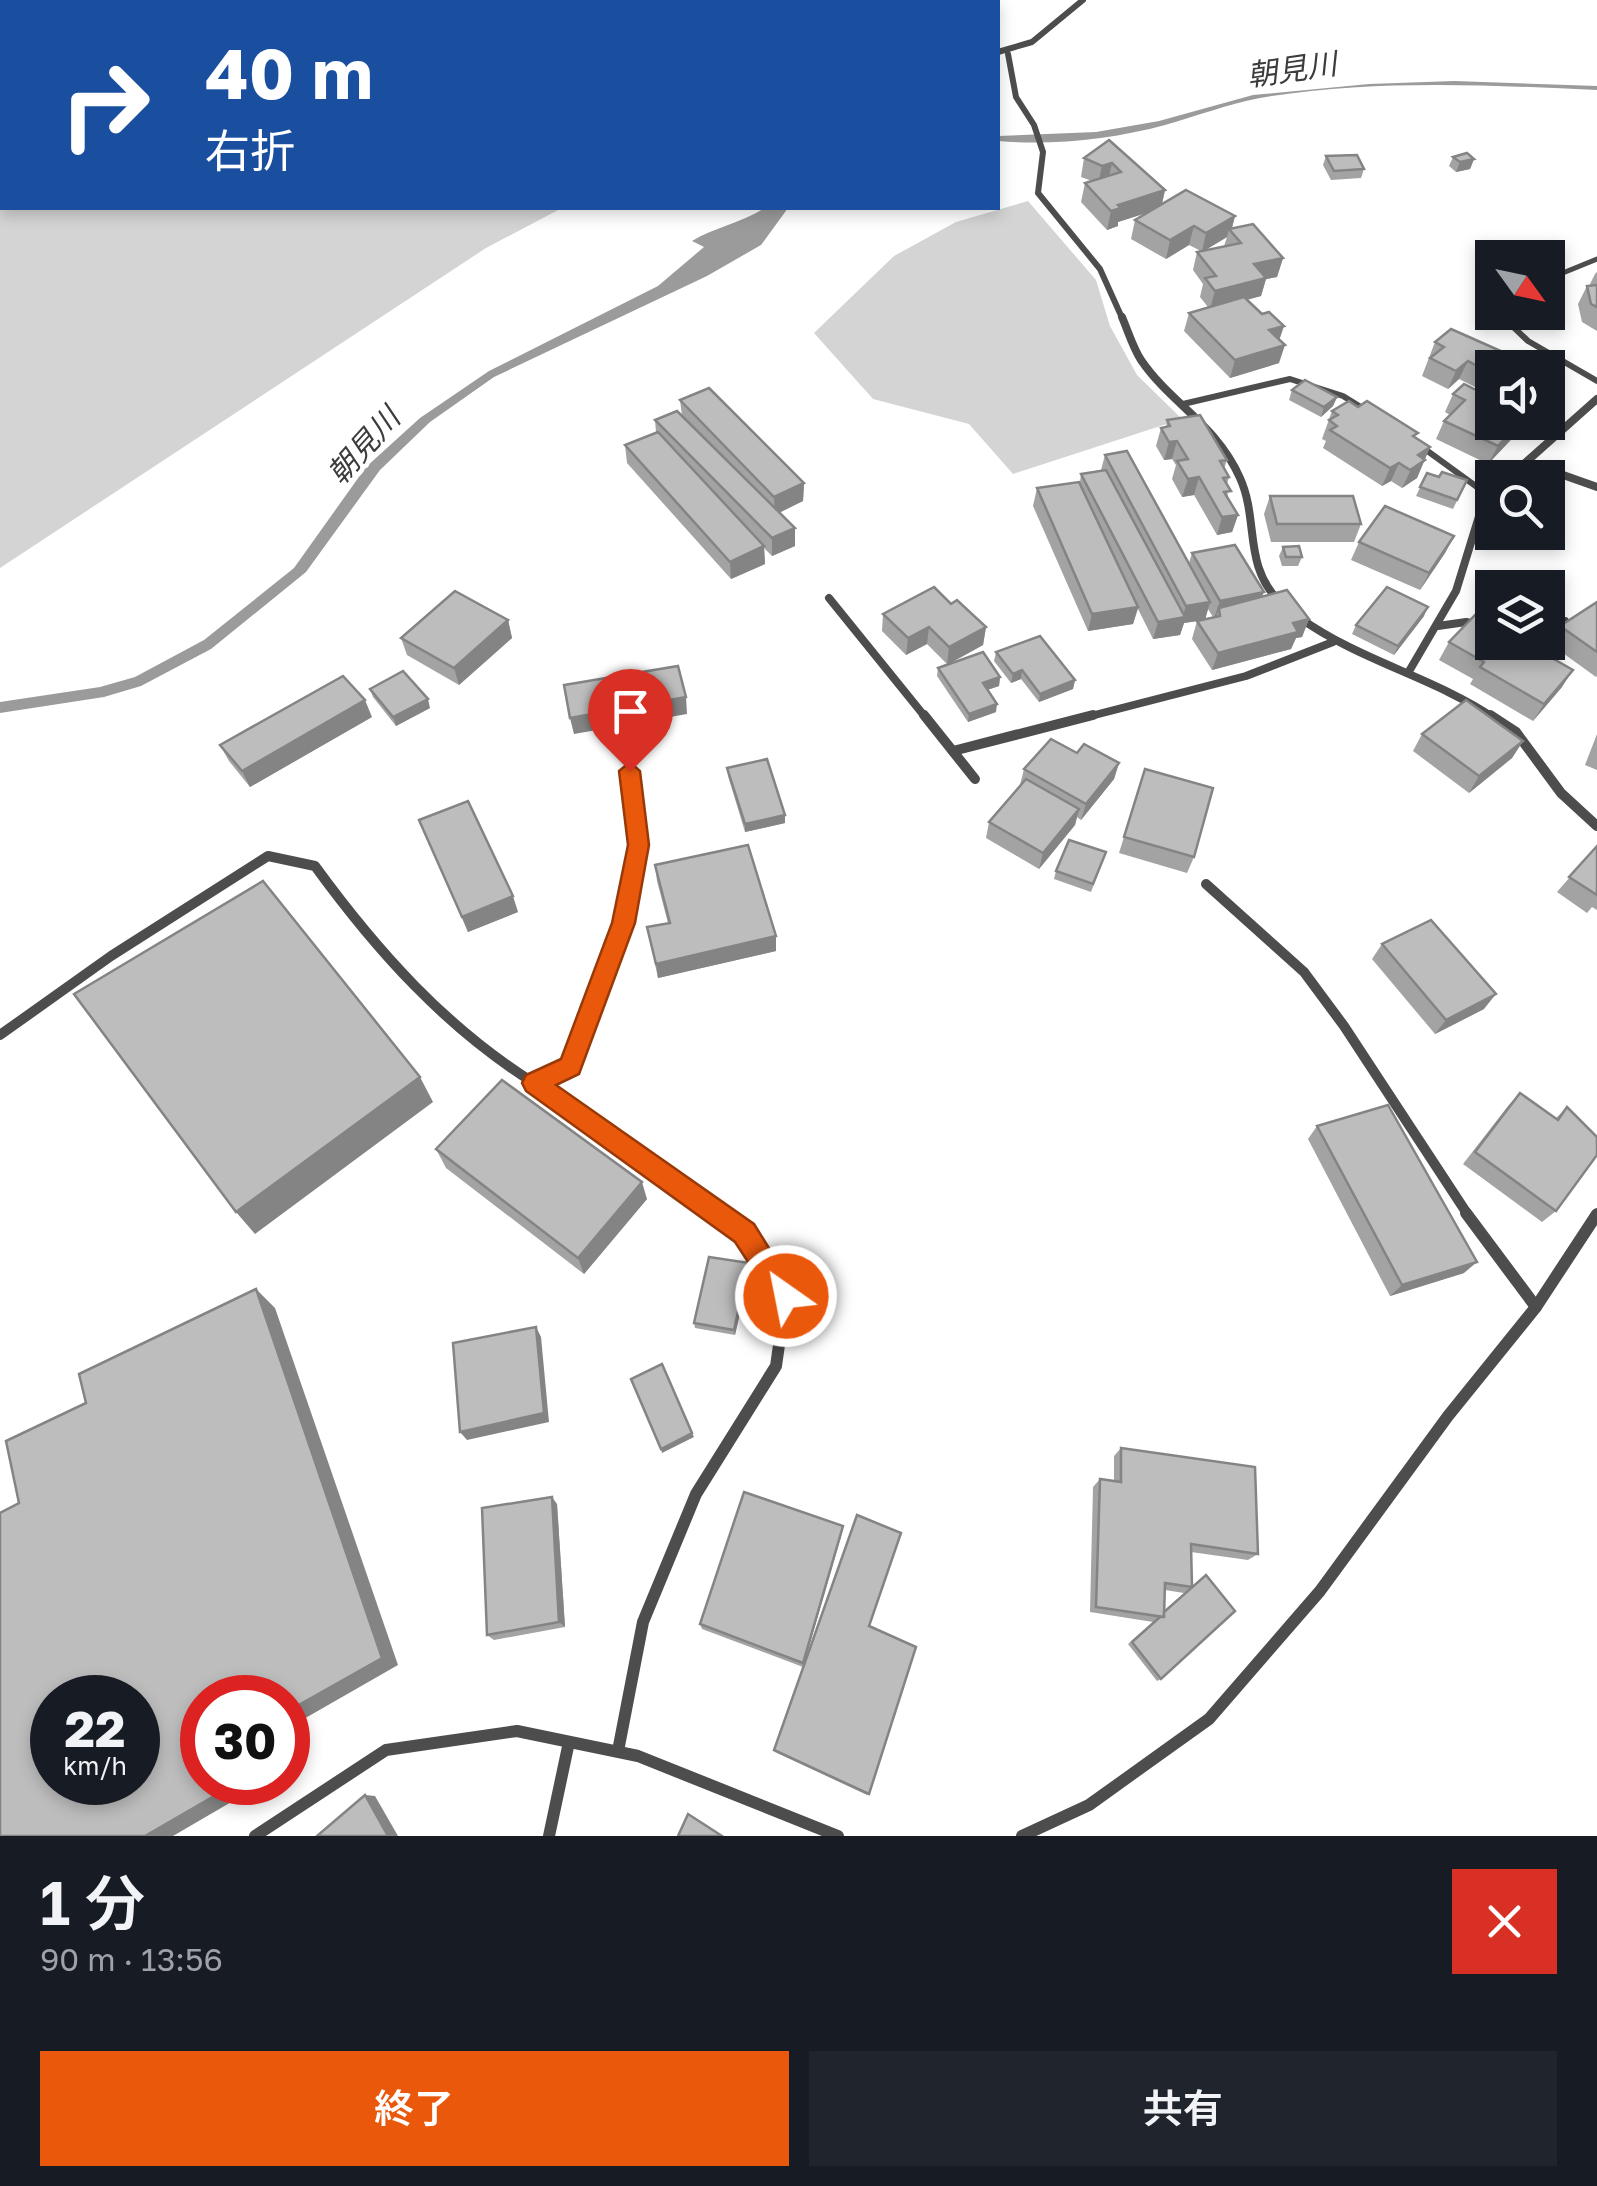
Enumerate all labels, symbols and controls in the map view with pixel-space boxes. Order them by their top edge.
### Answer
text: 40 m [205,30,373,114]
icon: right [40,40,170,170]
water label: 朝見川 [1245,45,1342,93]
text: 右折 [205,123,295,177]
north arrow [1475,240,1565,330]
map controls [1475,240,1565,660]
button: sound [1475,350,1565,440]
water label: 朝見川 [320,398,409,491]
button: search [1475,460,1565,550]
button: layers [1475,570,1565,660]
pin [588,669,673,772]
icon: arrive [603,684,658,739]
position arrow [734,1244,838,1348]
speed limit sign: 30 [180,1675,310,1805]
text: 22 [64,1698,125,1758]
text: km/h [63,1750,127,1781]
text: 1 分 [40,1866,145,1938]
button: close [1452,1869,1557,1974]
text: 90 m · 13:56 [40,1940,223,1978]
button: 終了 [40,2051,789,2166]
button: 共有 [809,2051,1557,2166]

